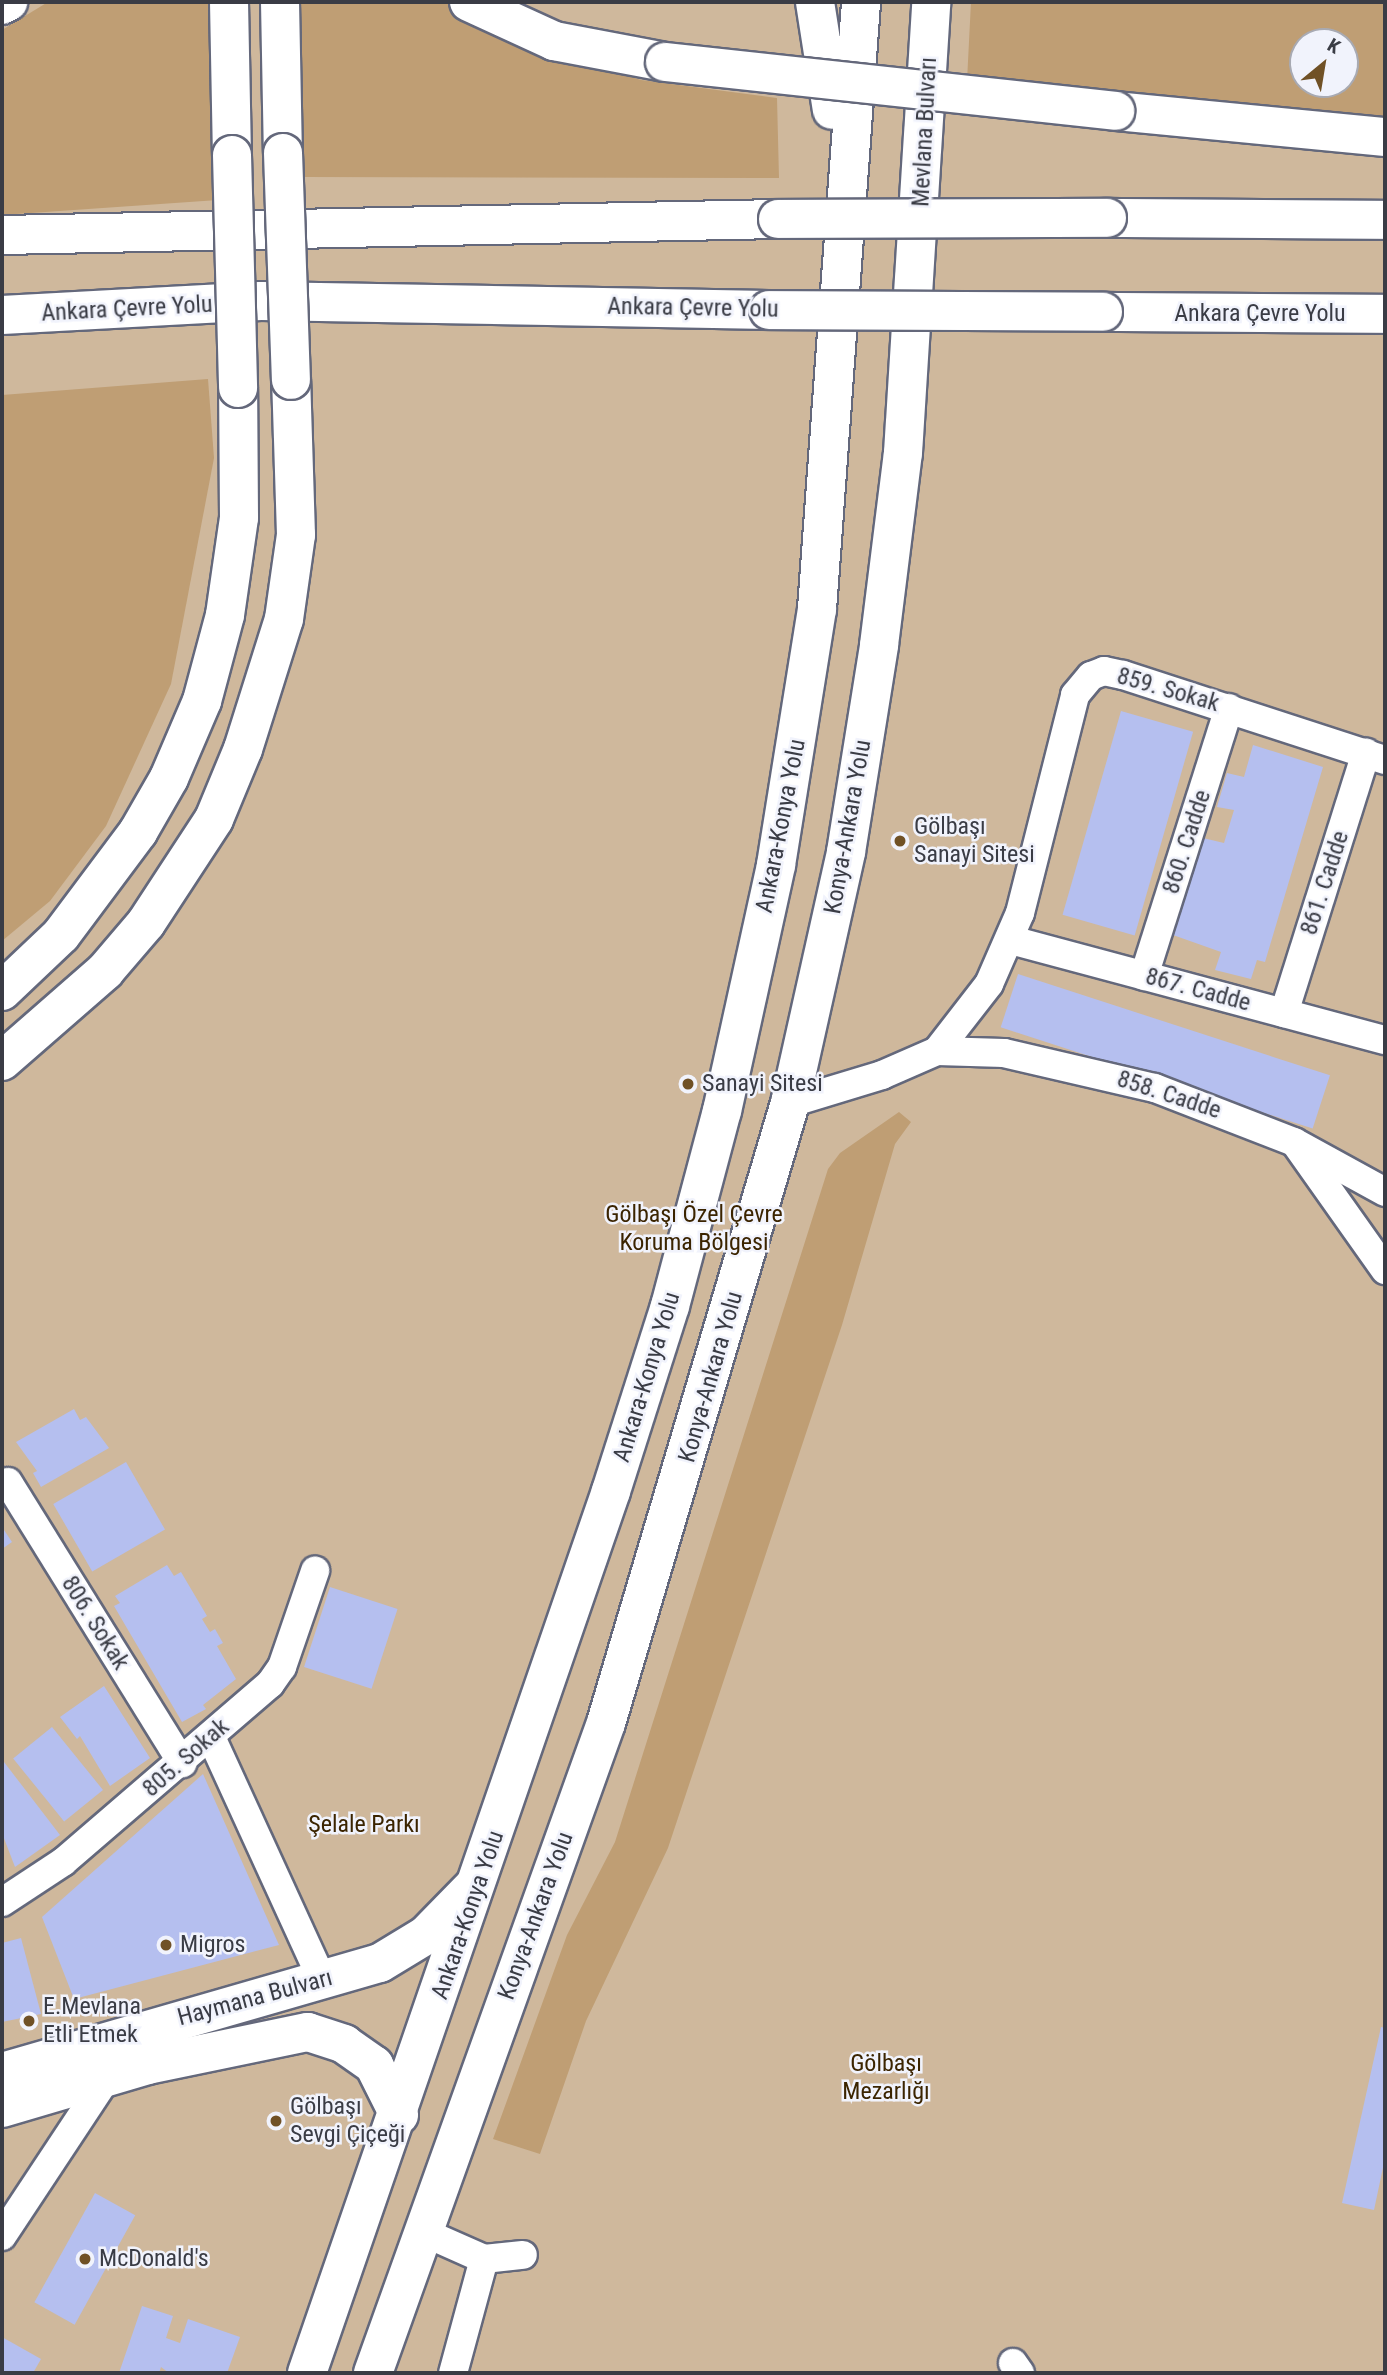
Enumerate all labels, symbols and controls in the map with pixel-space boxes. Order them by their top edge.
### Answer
north arrow [1289,28,1359,98]
text: K [1323,34,1344,59]
street label: Mevlana Bulvarı [907,56,943,208]
street label: Ankara Çevre Yolu [41,290,213,328]
street label: Ankara Çevre Yolu [607,292,779,324]
street label: Ankara Çevre Yolu [1174,300,1346,328]
street label: 859. Sokak [1114,662,1222,718]
street label: Ankara-Konya Yolu [750,737,812,915]
street label: Konya-Ankara Yolu [819,738,877,916]
street label: 860. Cadde [1157,786,1217,898]
place label: Gölbaşı Sanayi Sitesi [914,813,1035,869]
street label: 861. Cadde [1295,827,1355,939]
marker: Gölbaşı Sanayi Sitesi [892,833,908,849]
street label: 867. Cadde [1142,962,1254,1018]
street label: 858. Cadde [1113,1065,1225,1125]
place label: Sanayi Sitesi [702,1070,823,1098]
marker: Sanayi Sitesi [680,1076,696,1092]
park label: Gölbaşı Özel Çevre Koruma Bölgesi [605,1201,783,1257]
street label: Ankara-Konya Yolu [607,1288,687,1466]
street label: Konya-Ankara Yolu [673,1288,749,1466]
street label: 806. Sokak [55,1571,135,1675]
street label: 805. Sokak [137,1713,235,1803]
park label: Şelale Parkı [308,1811,420,1839]
street label: Ankara-Konya Yolu [426,1827,510,2003]
street label: Konya-Ankara Yolu [492,1828,580,2004]
place label: Migros [180,1931,246,1959]
marker: Migros [158,1937,174,1953]
street label: Haymana Bulvarı [174,1963,336,2033]
place label: E.Mevlana Etli Etmek [43,1993,141,2049]
marker: E.Mevlana Etli Etmek [21,2013,37,2029]
park label: Gölbaşı Mezarlığı [842,2050,930,2106]
place label: Gölbaşı Sevgi Çiçeği [290,2093,405,2149]
marker: Gölbaşı Sevgi Çiçeği [268,2113,284,2129]
place label: McDonald's [99,2245,209,2273]
marker: McDonald's [77,2251,93,2267]

